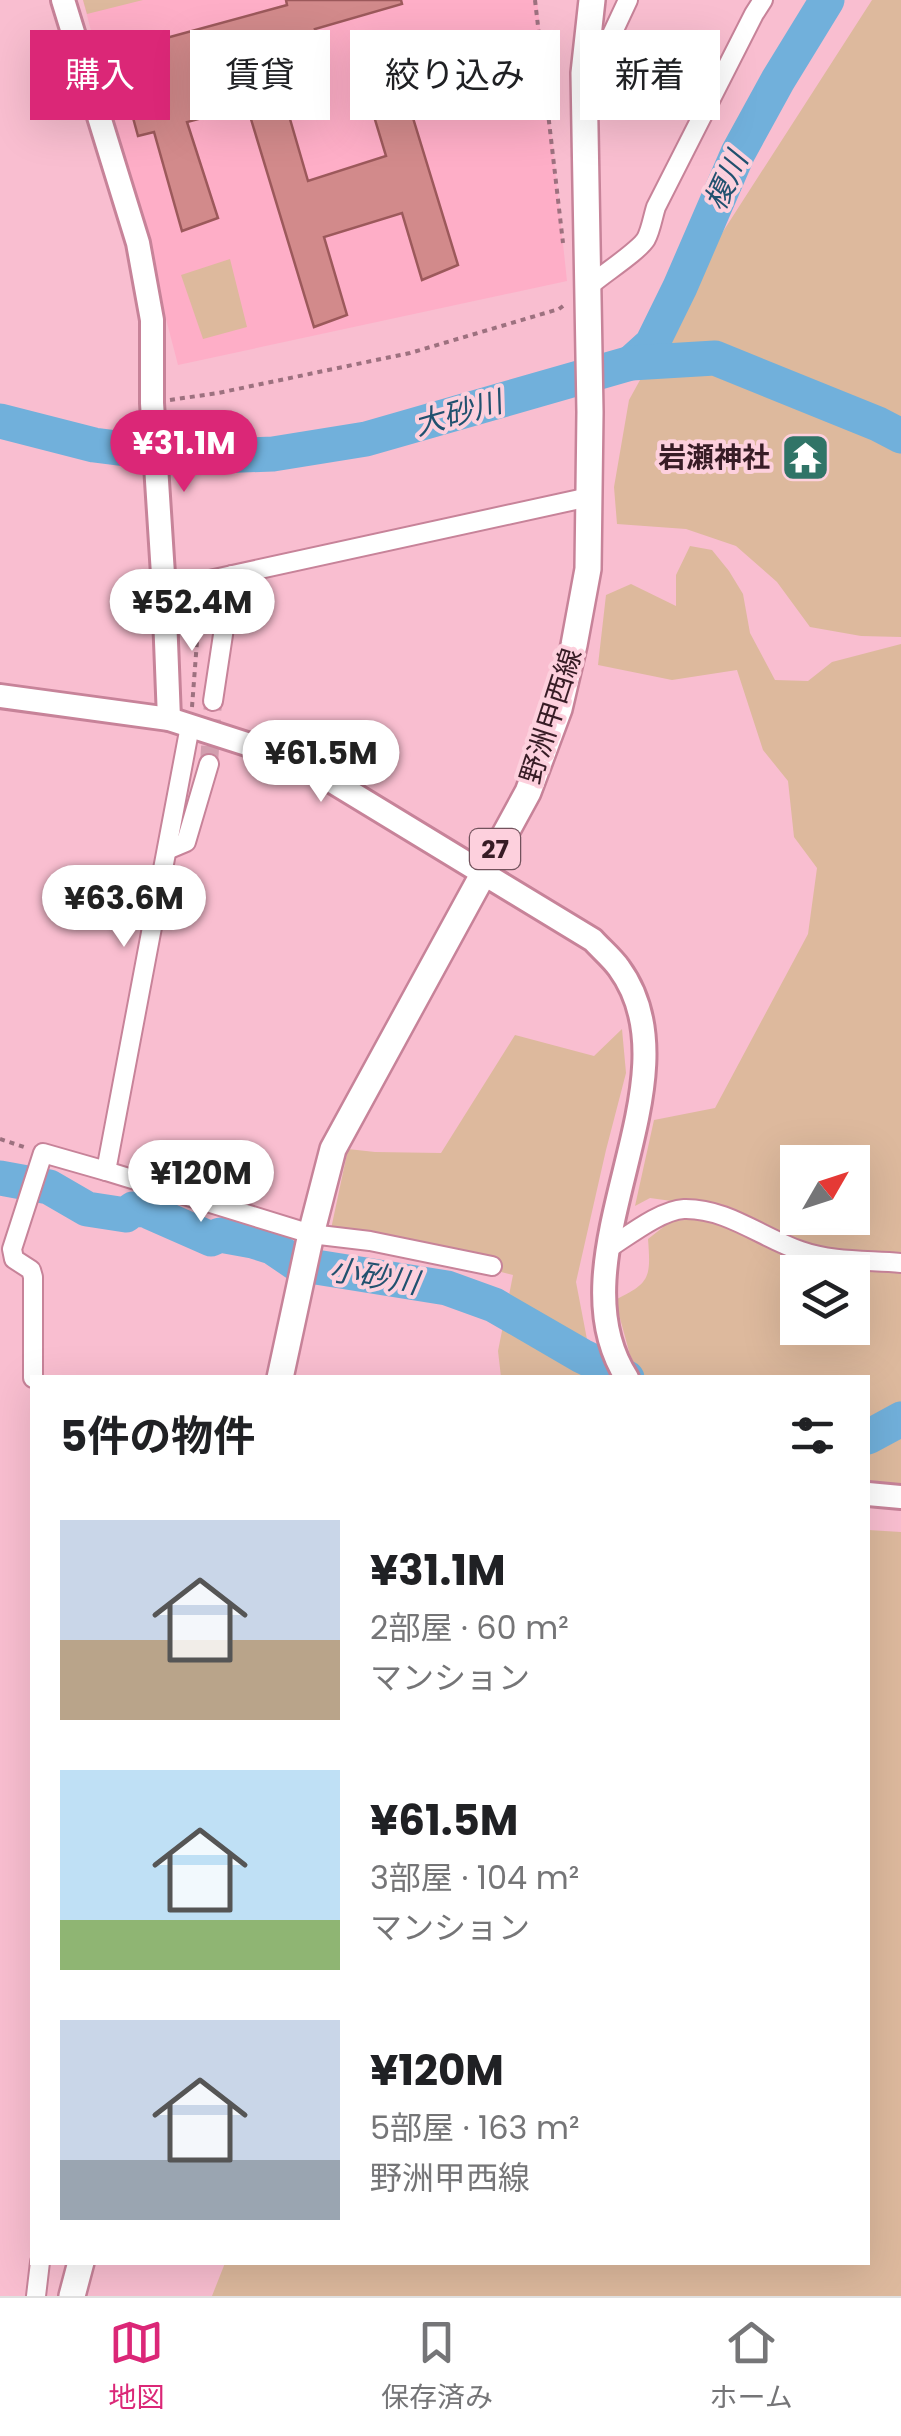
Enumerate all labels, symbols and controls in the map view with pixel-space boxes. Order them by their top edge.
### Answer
chip: 購入 [30,30,170,120]
chip: 賃貸 [190,30,330,120]
chip: 絞り込み [350,30,560,120]
chip: 新着 [580,30,720,120]
water label: 榎川 [694,142,759,217]
water label: 大砂川 [409,379,510,446]
pin: ¥31.1M [103,410,265,495]
text: ¥31.1M [132,420,236,465]
temple icon: 岩瀬神社 [779,431,831,483]
place label: 岩瀬神社 [658,438,770,477]
pin: ¥52.4M [111,569,273,654]
text: ¥52.4M [132,579,252,624]
street label: 野洲甲西線 [511,643,591,789]
pin: ¥61.5M [240,720,402,805]
text: ¥61.5M [264,730,378,775]
road number: 27 [470,829,520,869]
pin: ¥63.6M [43,865,205,950]
text: ¥63.6M [64,875,184,920]
pin: ¥120M [131,1140,271,1225]
north arrow [780,1145,870,1235]
map controls [780,1145,870,1345]
text: ¥120M [150,1150,252,1195]
water label: 小砂川 [326,1248,425,1305]
button: layers [780,1255,870,1345]
text: 5件の物件 [60,1407,255,1466]
icon: filters [785,1408,840,1463]
text: ¥31.1M [370,1541,506,1600]
icon: home [140,1560,260,1680]
text: 2部屋 · 60 m² [370,1605,569,1650]
text: マンション [370,1655,530,1700]
text: ¥61.5M [370,1791,518,1850]
icon: home [140,1810,260,1930]
text: 3部屋 · 104 m² [370,1855,579,1900]
text: マンション [370,1905,530,1950]
text: ¥120M [370,2041,504,2100]
icon: home [140,2060,260,2180]
text: 5部屋 · 163 m² [370,2105,579,2150]
text: 野洲甲西線 [370,2155,530,2200]
tab: 地図 [108,2315,164,2419]
tab: 保存済み [381,2315,493,2419]
tab: ホーム [710,2315,793,2419]

